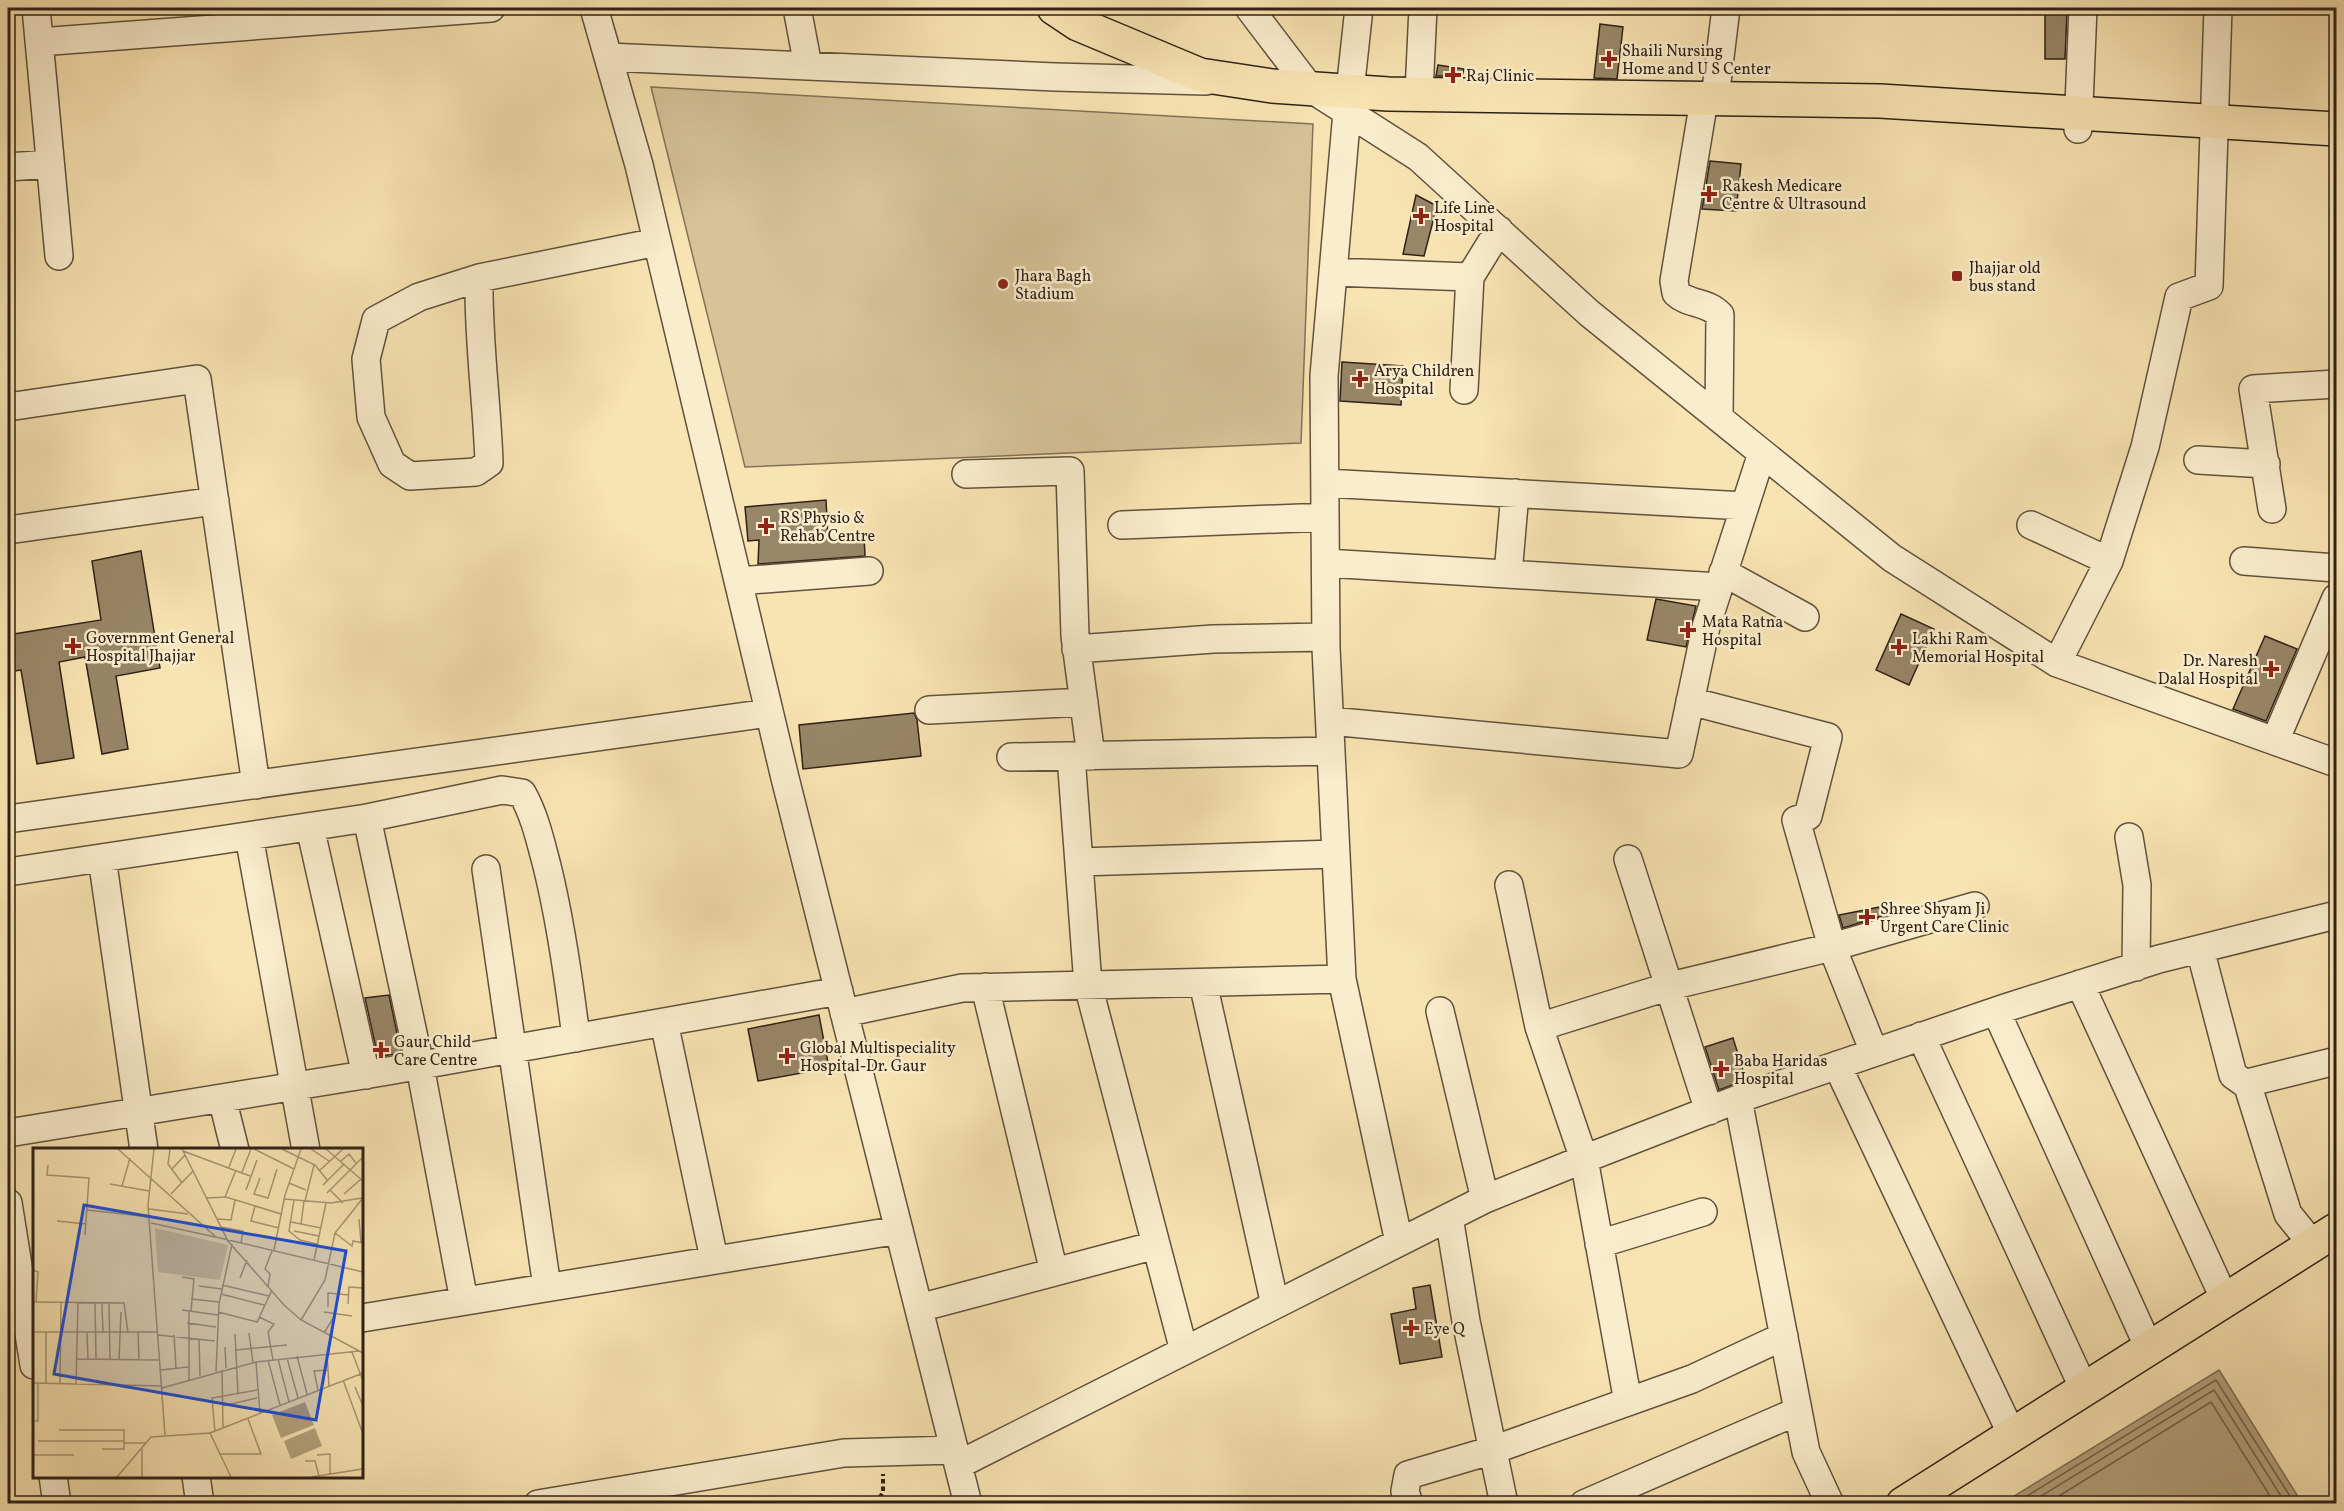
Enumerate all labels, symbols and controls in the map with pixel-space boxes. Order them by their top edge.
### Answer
place label: Shaili Nursing Home and U S Center [1622,41,1771,81]
marker: Shaili Nursing Home and U S Center [1600,50,1618,68]
marker: Raj Clinic [1444,66,1462,84]
place label: Raj Clinic [1466,66,1534,88]
place label: Rakesh Medicare Centre & Ultrasound [1722,176,1867,216]
marker: Rakesh Medicare Centre & Ultrasound [1700,185,1718,203]
place label: Life Line Hospital [1434,198,1495,238]
marker: Life Line Hospital [1412,207,1430,225]
place label: Jhajjar old bus stand [1969,258,2041,298]
place label: Jhara Bagh Stadium [1015,266,1091,306]
marker: Jhajjar old bus stand [1950,269,1964,283]
marker: Jhara Bagh Stadium [996,277,1010,291]
place label: Arya Children Hospital [1374,361,1474,401]
marker: Arya Children Hospital [1351,370,1369,388]
place label: RS Physio & Rehab Centre [780,508,875,548]
marker: RS Physio & Rehab Centre [757,517,775,535]
place label: Mata Ratna Hospital [1702,612,1783,652]
marker: Mata Ratna Hospital [1679,621,1697,639]
place label: Government General Hospital Jhajjar [86,628,234,668]
place label: Lakhi Ram Memorial Hospital [1912,629,2044,669]
marker: Government General Hospital Jhajjar [64,637,82,655]
marker: Lakhi Ram Memorial Hospital [1890,638,1908,656]
place label: Dr. Naresh Dalal Hospital [2158,651,2258,691]
marker: Dr. Naresh Dalal Hospital [2262,660,2280,678]
place label: Shree Shyam Ji Urgent Care Clinic [1880,899,2009,939]
marker: Shree Shyam Ji Urgent Care Clinic [1858,908,1876,926]
place label: Gaur Child Care Centre [394,1032,477,1072]
place label: Global Multispeciality Hospital-Dr. Gaur [800,1038,956,1078]
marker: Gaur Child Care Centre [372,1041,390,1059]
marker: Global Multispeciality Hospital-Dr. Gaur [778,1047,796,1065]
place label: Baba Haridas Hospital [1734,1051,1827,1091]
marker: Baba Haridas Hospital [1712,1060,1730,1078]
inset map [33,1148,363,1478]
marker: Eye Q [1402,1319,1420,1337]
place label: Eye Q [1424,1319,1466,1341]

